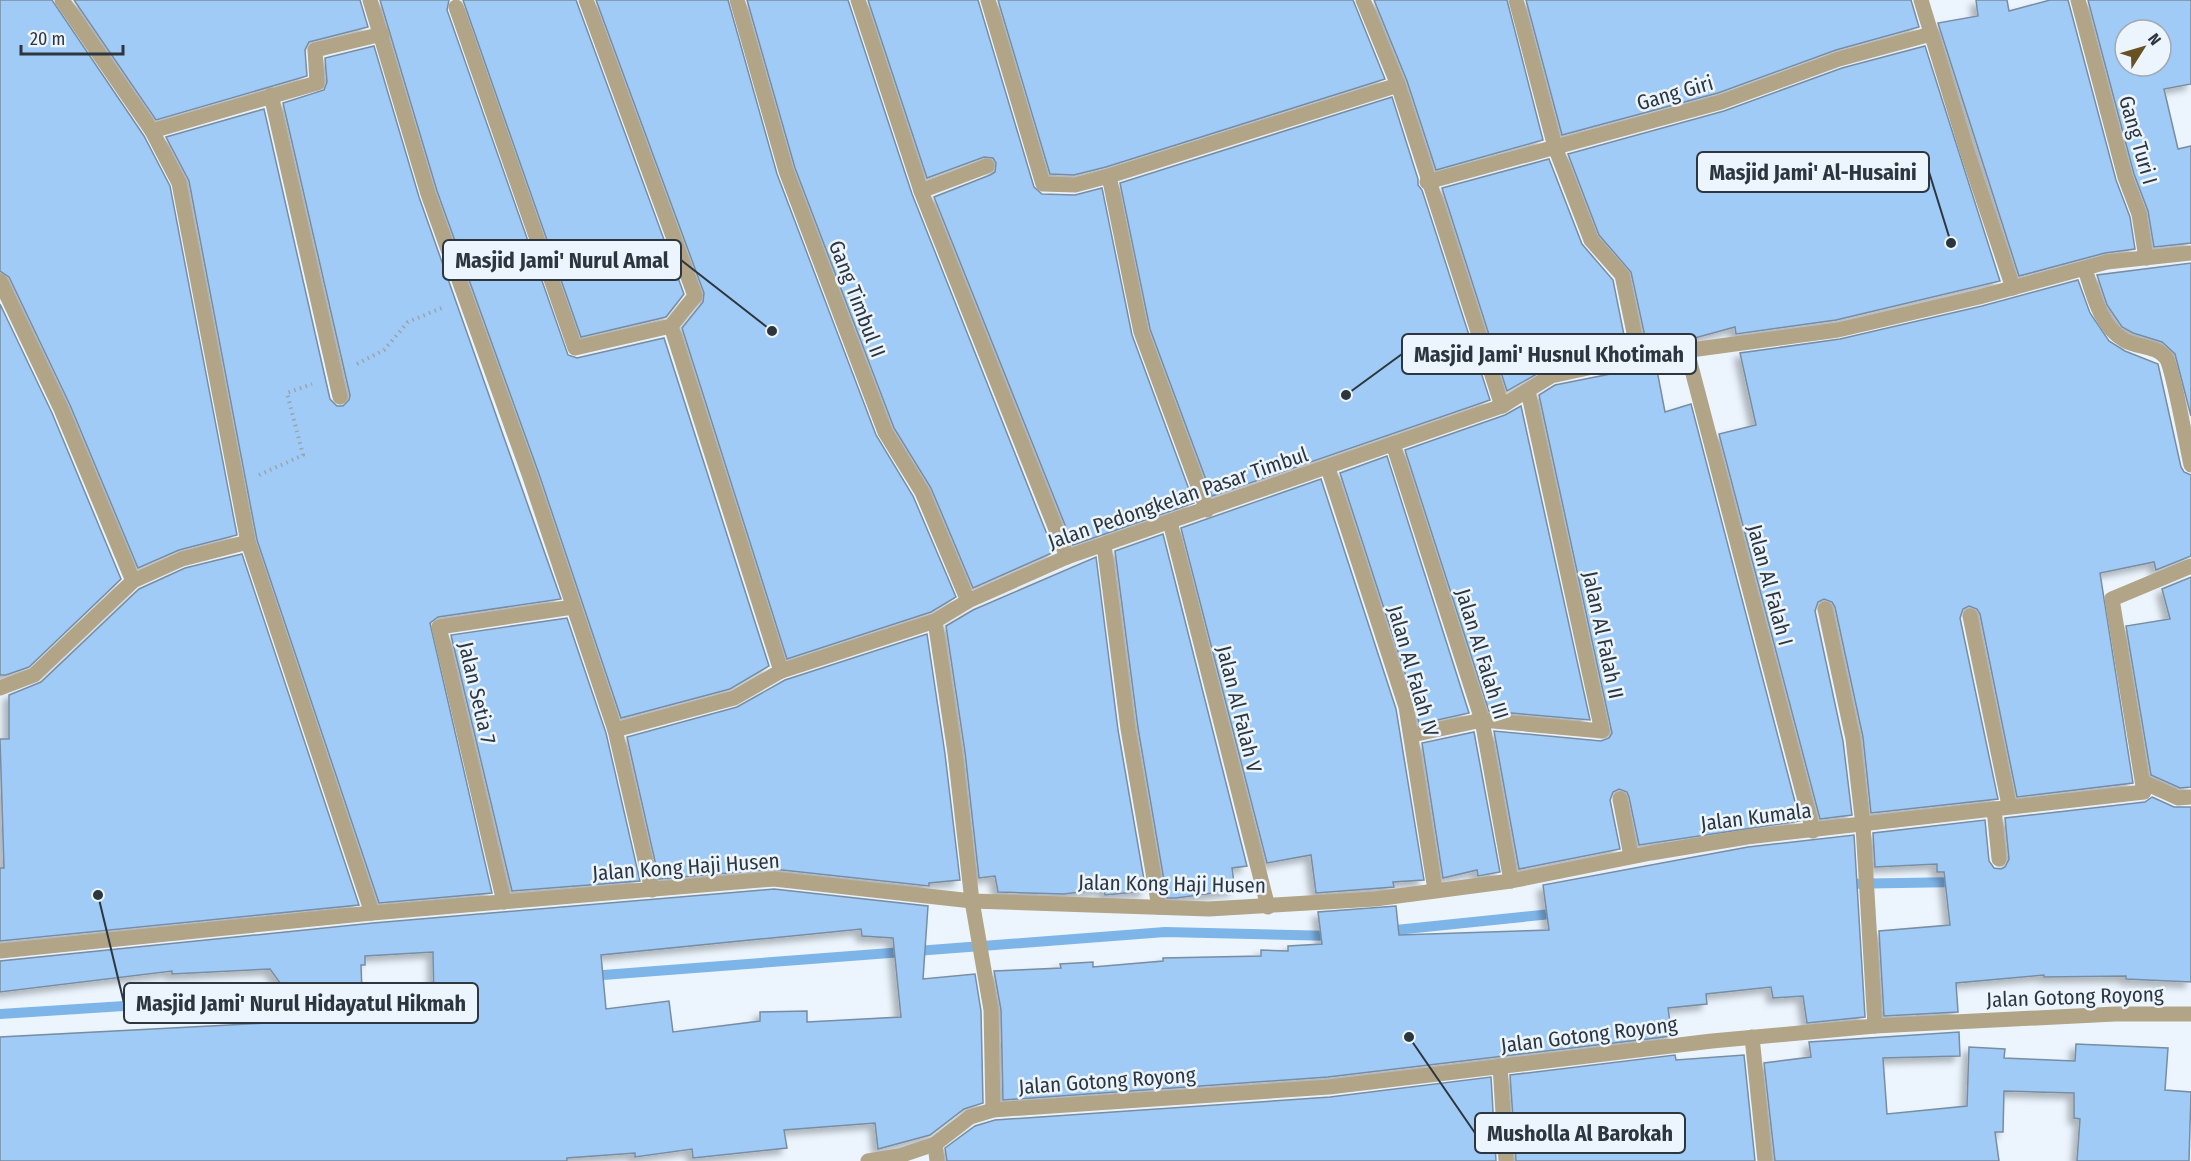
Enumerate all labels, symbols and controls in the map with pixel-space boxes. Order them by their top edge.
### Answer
scale bar [21,18,123,56]
north arrow [2113,18,2173,78]
text: 20 m [30,28,65,50]
text: N [2144,30,2165,49]
street label: Gang Giri [1634,70,1716,116]
street label: Gang Turi I [2113,93,2163,187]
callout: Masjid Jami' Al-Husaini [1697,152,1929,192]
text: Masjid Jami' Al-Husaini [1709,159,1917,186]
street label: Gang Timbul II [823,237,891,361]
callout: Masjid Jami' Nurul Amal [443,240,681,280]
text: Masjid Jami' Nurul Amal [455,247,670,274]
callout: Masjid Jami' Husnul Khotimah [1402,334,1696,374]
text: Masjid Jami' Husnul Khotimah [1414,341,1684,368]
street label: Jalan Pedongkelan Pasar Timbul [1044,441,1312,555]
street label: Jalan Al Falah I [1741,522,1799,648]
street label: Jalan Al Falah II [1577,569,1629,701]
street label: Jalan Al Falah III [1450,585,1514,723]
street label: Jalan Al Falah IV [1382,603,1444,740]
street label: Jalan Setia 7 [453,639,501,747]
street label: Jalan Al Falah V [1211,643,1267,775]
street label: Jalan Kumala [1699,797,1813,837]
street label: Jalan Kong Haji Husen [591,847,781,887]
street label: Jalan Kong Haji Husen [1078,869,1266,899]
street label: Jalan Gotong Royong [1986,981,2164,1013]
callout: Masjid Jami' Nurul Hidayatul Hikmah [124,983,478,1023]
text: Masjid Jami' Nurul Hidayatul Hikmah [136,990,466,1017]
street label: Jalan Gotong Royong [1499,1011,1679,1059]
street label: Jalan Gotong Royong [1018,1062,1197,1100]
callout: Musholla Al Barokah [1475,1113,1685,1153]
text: Musholla Al Barokah [1487,1120,1673,1147]

